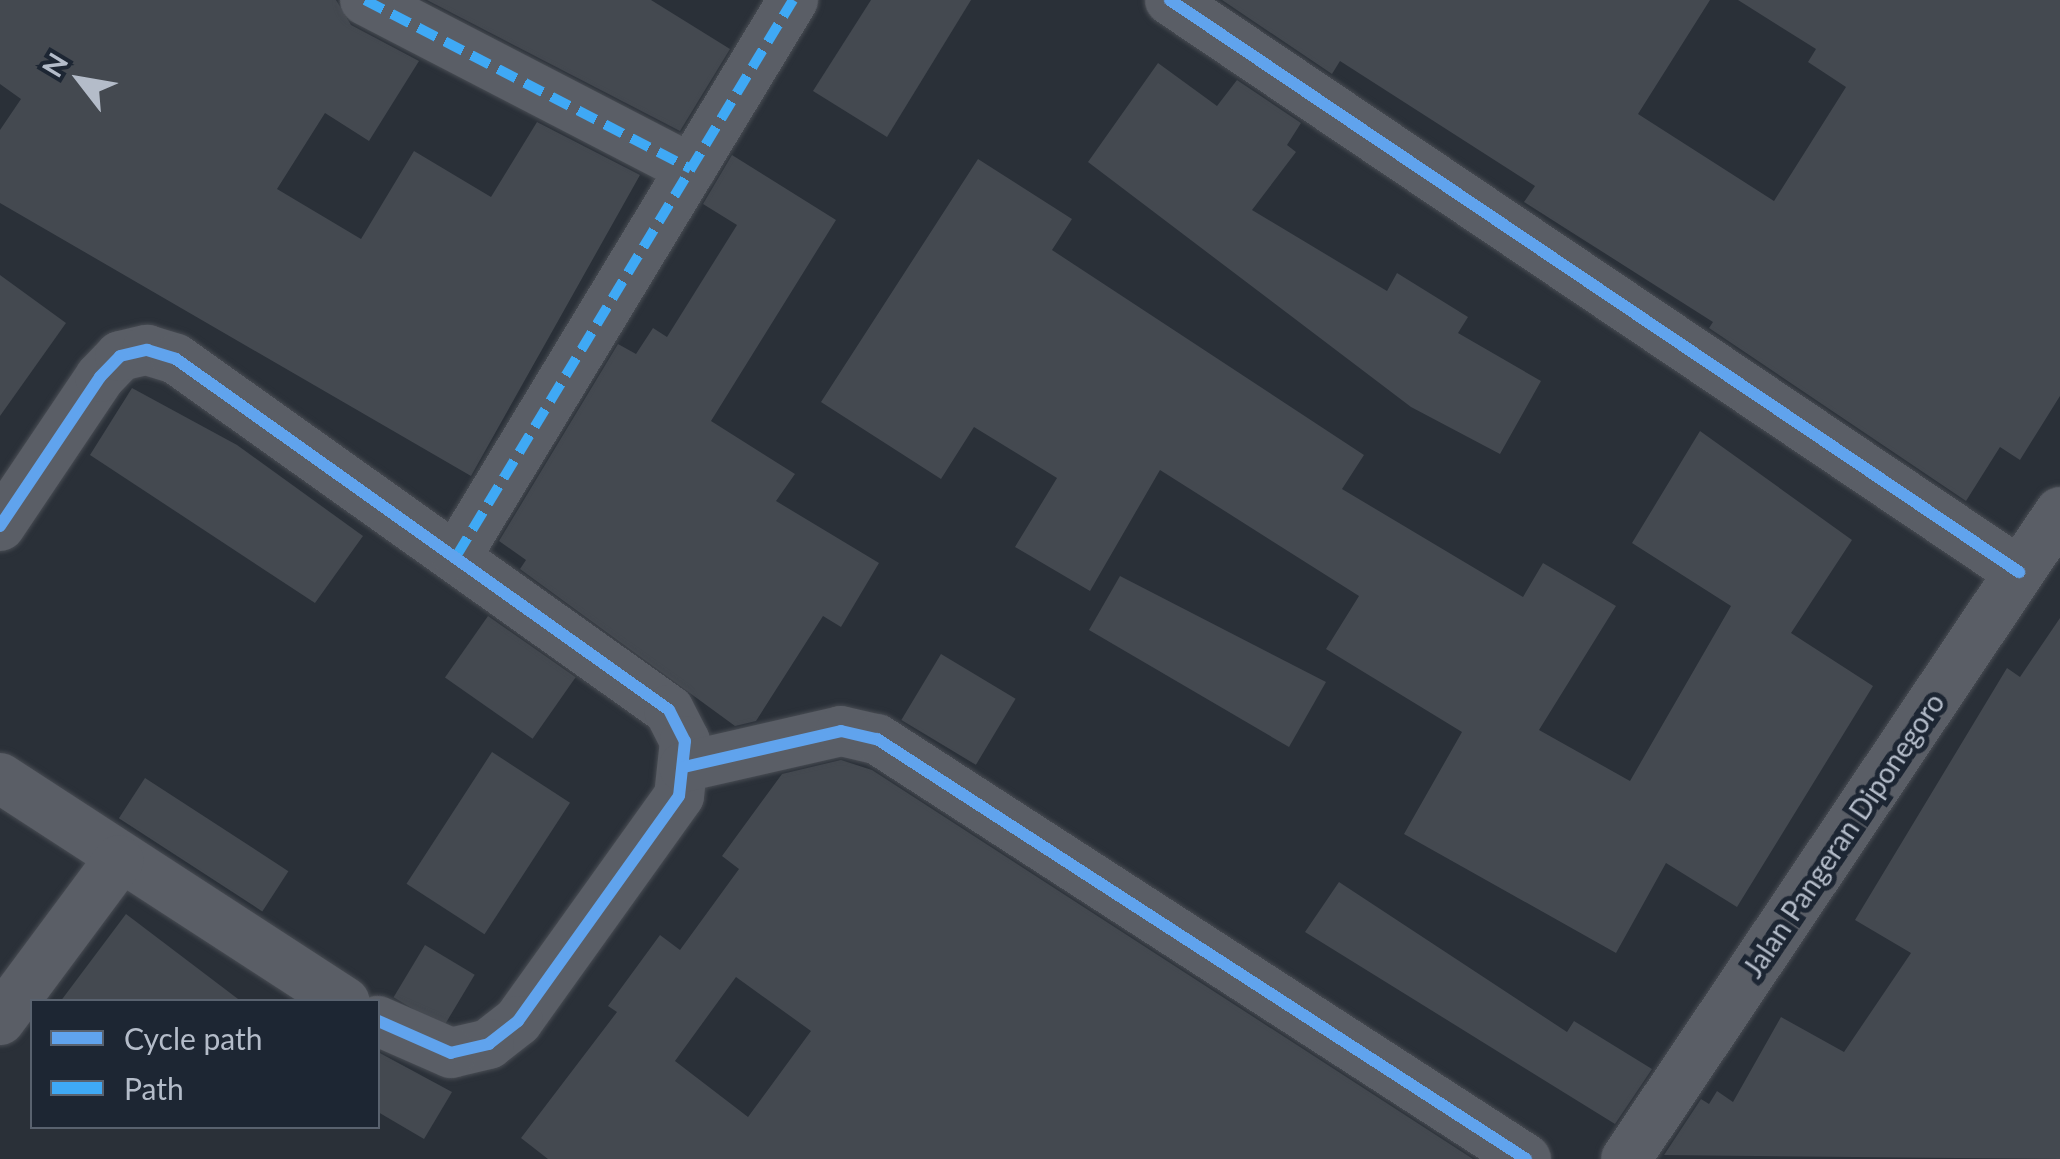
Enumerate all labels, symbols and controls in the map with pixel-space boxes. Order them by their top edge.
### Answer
north arrow [30,30,130,130]
text: N [34,47,74,83]
street label: Jalan Pangeran Diponegoro [1735,686,1951,984]
legend [30,999,380,1129]
text: Cycle path [124,1020,263,1056]
text: Path [124,1070,184,1106]

